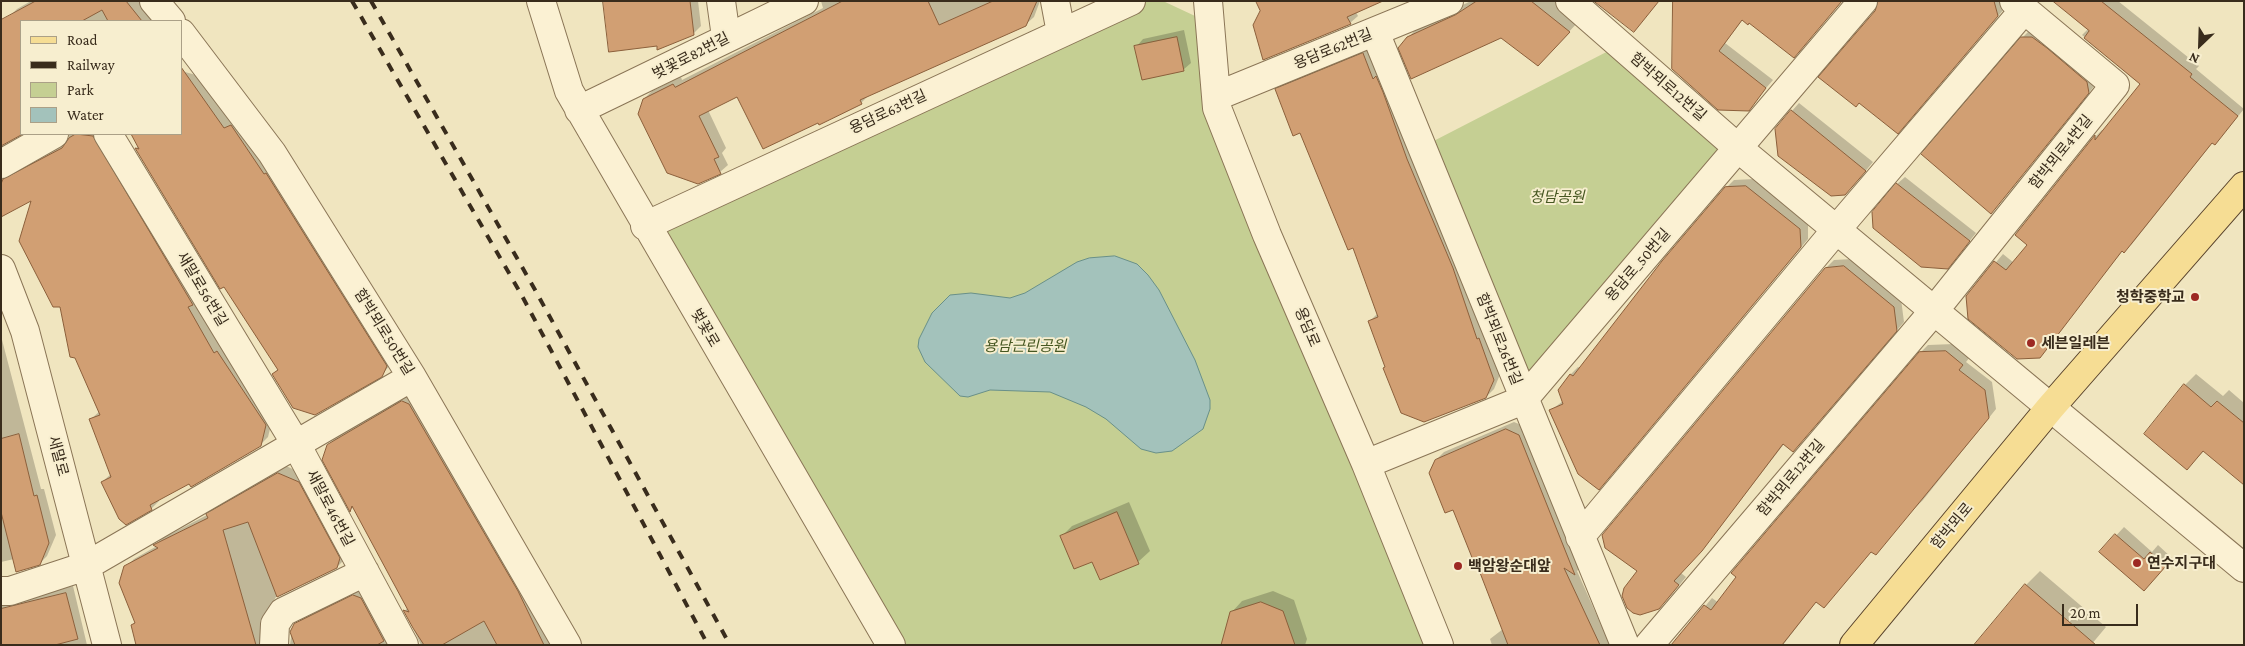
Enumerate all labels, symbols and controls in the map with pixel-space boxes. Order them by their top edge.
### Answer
legend [20,20,182,135]
north arrow [2175,20,2225,70]
street label: 용담로62번길 [1291,25,1375,73]
street label: 벚꽃로82번길 [649,29,733,83]
text: Road [67,32,97,48]
street label: 함박뫼로12번길 [1626,49,1710,125]
text: N [2186,49,2202,68]
text: Railway [67,57,115,73]
text: Park [67,82,94,98]
street label: 용담로63번길 [846,86,930,138]
text: Water [67,107,104,123]
street label: 함박뫼로4번길 [2026,111,2096,193]
park label: 청담공원 [1529,188,1585,206]
street label: 용담로_50번길 [1602,225,1674,305]
street label: 새말로56번길 [173,248,231,330]
street label: 함박뫼로50번길 [350,286,418,378]
place label: 청학중학교 [2116,288,2185,306]
street label: 함박뫼로26번길 [1472,290,1526,388]
marker: 청학중학교 [2189,291,2201,303]
street label: 용담로 [1291,304,1323,350]
street label: 벚꽃로 [687,306,723,350]
place label: 세븐일레븐 [2041,334,2110,352]
park label: 용담근린공원 [984,337,1066,355]
marker: 세븐일레븐 [2025,337,2037,349]
street label: 새말로 [44,434,72,478]
street label: 함박뫼로12번길 [1754,436,1828,520]
street label: 새말로46번길 [302,467,358,549]
street label: 함박뫼로 [1927,499,1977,553]
place label: 연수지구대 [2147,554,2216,572]
place label: 백암왕순대앞 [1468,557,1551,575]
marker: 연수지구대 [2131,557,2143,569]
marker: 백암왕순대앞 [1452,560,1464,572]
scale bar [2065,594,2141,626]
text: 20 m [2070,605,2101,621]

